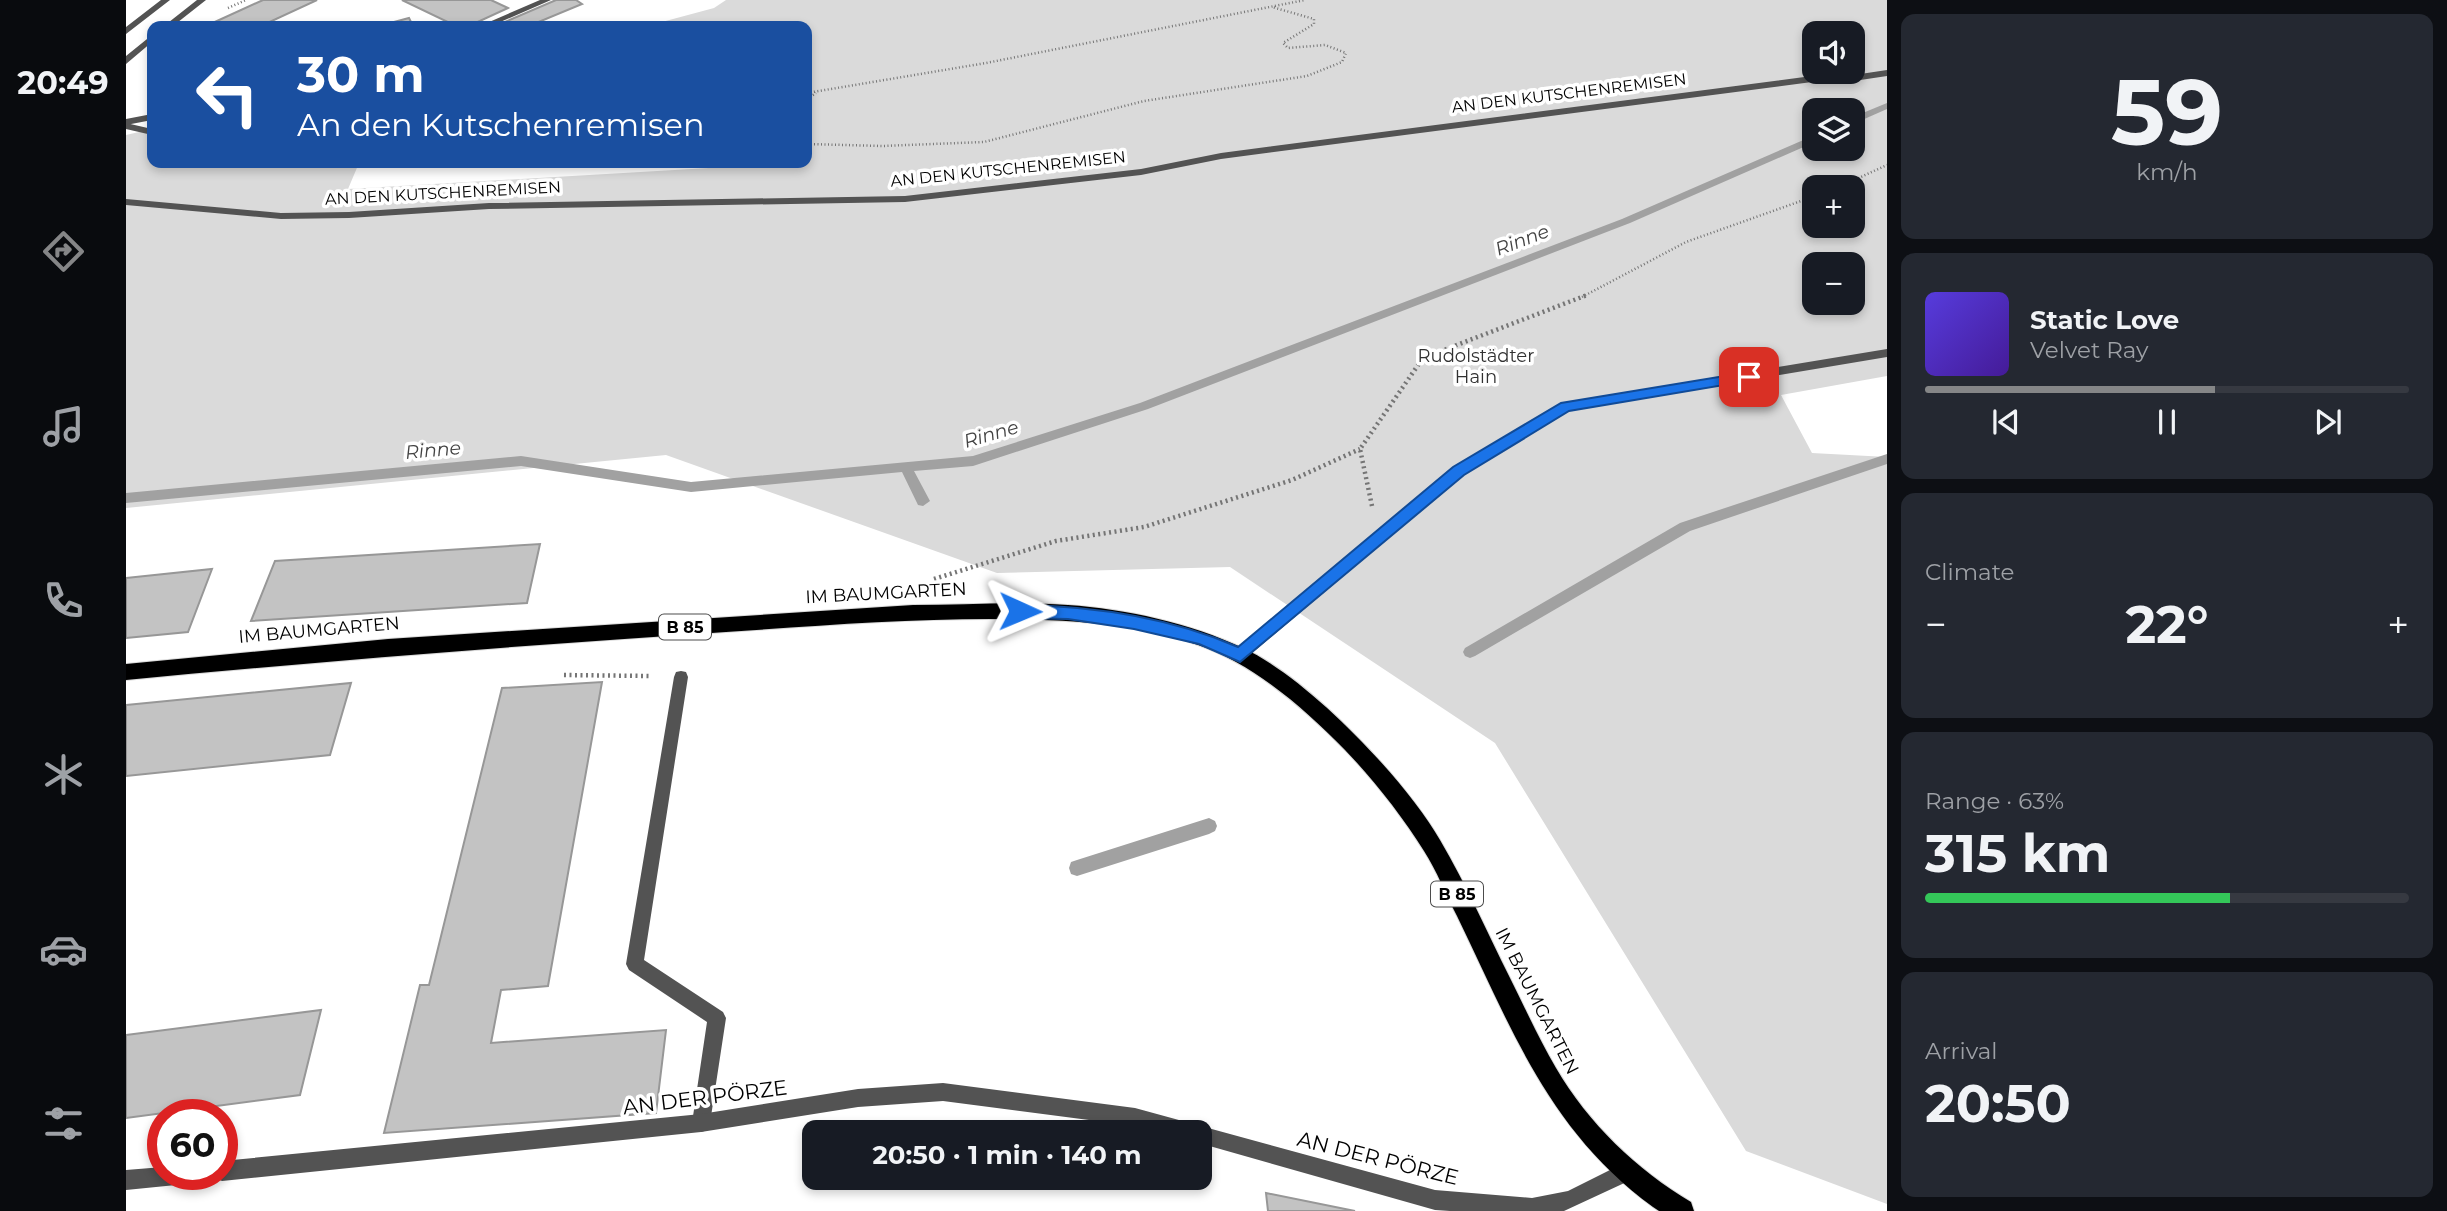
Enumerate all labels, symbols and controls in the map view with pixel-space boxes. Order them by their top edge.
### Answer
map controls [1802,21,1865,315]
button: sound [1802,21,1865,84]
text: 30 m [297,45,425,104]
icon: left [182,49,273,140]
text: 59 [2111,57,2223,168]
text: 20:49 [17,63,109,102]
street label: AN DEN KUTSCHENREMISEN [1451,69,1687,117]
button: layers [1802,98,1865,161]
text: An den Kutschenremisen [297,105,705,144]
street label: AN DEN KUTSCHENREMISEN [889,147,1127,191]
text: km/h [2136,158,2198,186]
button: + [1802,175,1865,238]
street label: AN DEN KUTSCHENREMISEN [325,177,561,209]
water label: Rinne [1492,219,1552,261]
icon: directions [39,227,88,276]
button: − [1802,252,1865,315]
text: Static Love [2030,304,2179,336]
text: Velvet Ray [2030,336,2148,364]
park label: Rudolstädter Hain [1418,345,1534,388]
pin [1719,347,1779,407]
icon: arrive [1730,358,1768,396]
icon: music [39,402,88,451]
icon: previous [1987,403,2025,441]
icon: pause [2148,403,2186,441]
icon: next [2309,403,2347,441]
water label: Rinne [961,415,1021,453]
water label: Rinne [404,436,462,464]
text: Climate [1925,558,2014,586]
position arrow [983,574,1057,648]
icon: phone [39,576,88,625]
street label: IM BAUMGARTEN [805,578,967,608]
text: 22° [2125,593,2209,656]
text: − [1925,601,1947,648]
text: + [2387,601,2409,648]
street label: IM BAUMGARTEN [238,612,400,648]
road number: B 85 [659,614,711,640]
icon: climate [39,750,88,799]
text: Range · 63% [1925,787,2064,815]
text: 315 km [1925,822,2110,885]
road number: B 85 [1431,881,1483,906]
street label: IM BAUMGARTEN [1491,924,1583,1078]
icon: car [39,925,88,974]
text: Arrival [1925,1037,1998,1065]
text: 20:50 [1925,1072,2071,1135]
street label: AN DER PÖRZE [621,1075,789,1119]
icon: filters [39,1099,88,1148]
speed limit sign: 60 [147,1099,238,1190]
street label: AN DER PÖRZE [1295,1126,1461,1190]
text: 20:50 · 1 min · 140 m [872,1139,1142,1171]

